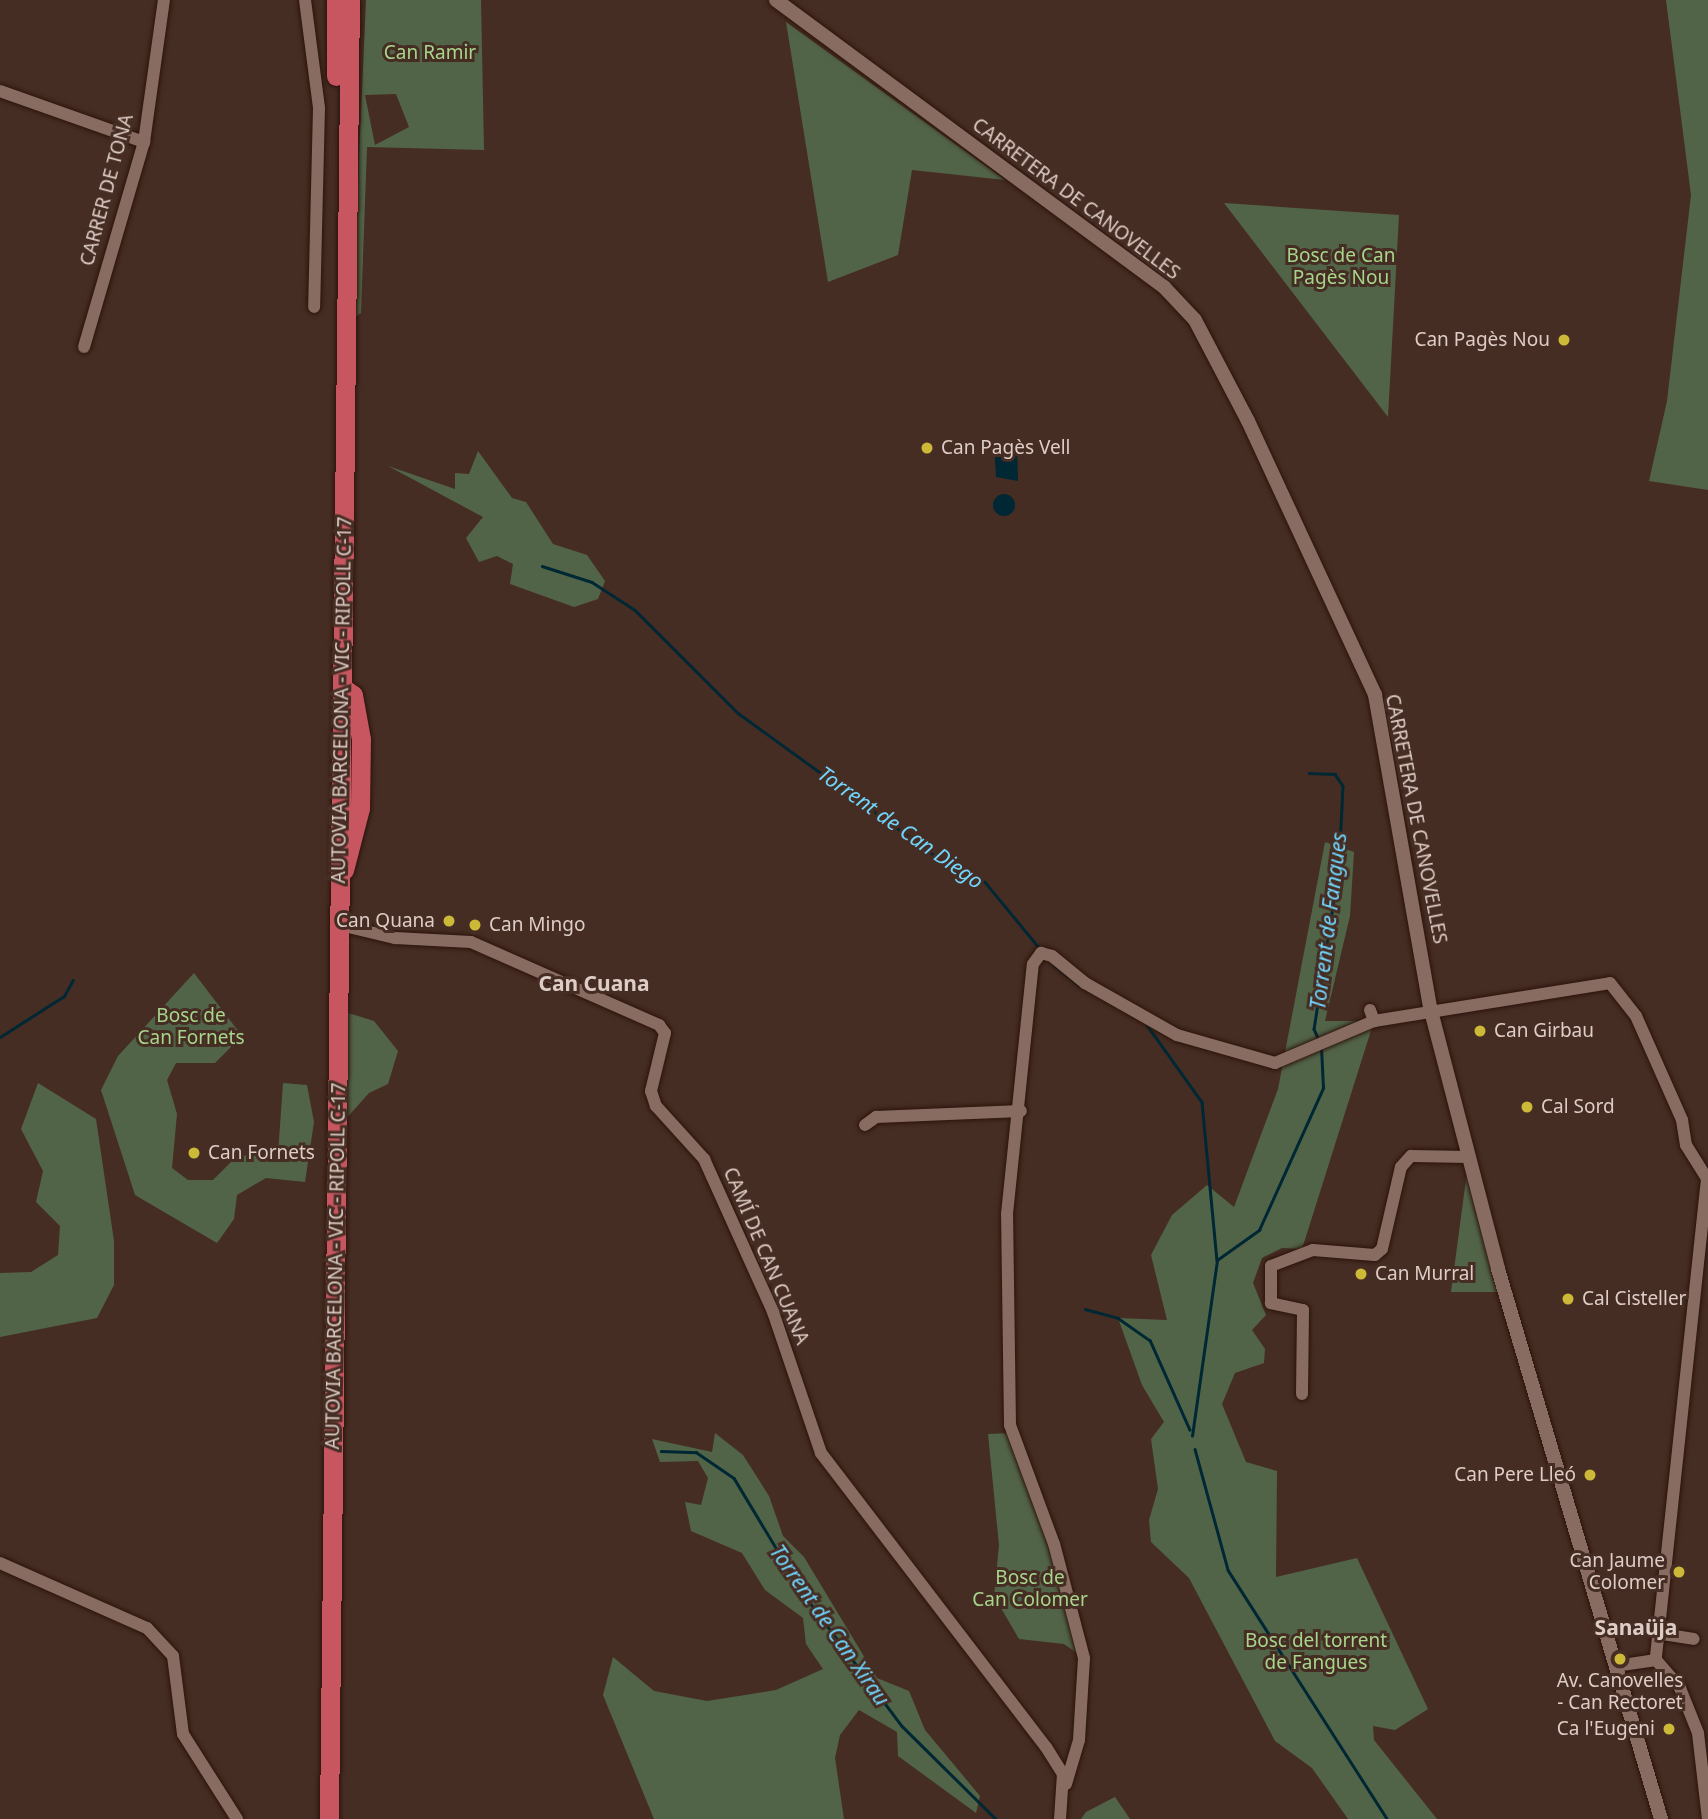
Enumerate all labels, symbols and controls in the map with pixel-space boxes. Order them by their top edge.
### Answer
park label: Can Ramir [384,42,476,64]
street label: CARRER DE TONA [76,112,138,268]
street label: CARRETERA DE CANOVELLES [968,114,1184,284]
park label: Bosc de Can Pagès Nou [1287,245,1395,289]
place label: Can Pagès Nou [1414,329,1550,351]
marker: Can Pagès Nou [1556,332,1572,348]
place label: Can Pagès Vell [941,437,1070,459]
marker: Can Pagès Vell [919,440,935,456]
street label: AUTOVIA BARCELONA - VIC - RIPOLL C-17 [327,516,357,884]
street label: CARRETERA DE CANOVELLES [1381,692,1451,946]
water label: Torrent de Can Diego [813,760,989,894]
water label: Torrent de Fangues [1305,831,1351,1011]
place label: Can Quana [336,910,435,932]
marker: Can Quana [441,913,457,929]
place label: Can Mingo [489,914,585,936]
marker: Can Mingo [467,917,483,933]
district label: Can Cuana [538,970,650,996]
park label: Bosc de Can Fornets [138,1005,244,1049]
place label: Can Girbau [1494,1020,1594,1042]
marker: Can Girbau [1472,1023,1488,1039]
street label: AUTOVIA BARCELONA - VIC - RIPOLL C-17 [321,1082,351,1450]
place label: Cal Sord [1541,1096,1615,1118]
marker: Cal Sord [1519,1099,1535,1115]
place label: Can Fornets [208,1142,315,1164]
marker: Can Fornets [186,1145,202,1161]
street label: CAMÍ DE CAN CUANA [718,1164,814,1348]
place label: Can Murral [1375,1263,1474,1285]
marker: Can Murral [1353,1266,1369,1282]
place label: Cal Cisteller [1582,1288,1686,1310]
marker: Cal Cisteller [1560,1291,1576,1307]
place label: Can Pere Lleó [1454,1464,1576,1486]
marker: Can Pere Lleó [1582,1467,1598,1483]
water label: Torrent de Can Xirau [765,1540,895,1710]
place label: Can Jaume Colomer [1570,1550,1665,1594]
marker: Can Jaume Colomer [1671,1564,1687,1580]
park label: Bosc de Can Colomer [972,1567,1088,1611]
district label: Sanaüja [1595,1614,1677,1640]
park label: Bosc del torrent de Fangues [1245,1630,1387,1674]
marker: Av. Canovelles - Can Rectoret [1612,1651,1628,1667]
place label: Av. Canovelles - Can Rectoret [1557,1670,1683,1714]
place label: Ca l'Eugeni [1557,1718,1655,1740]
marker: Ca l'Eugeni [1661,1721,1677,1737]

